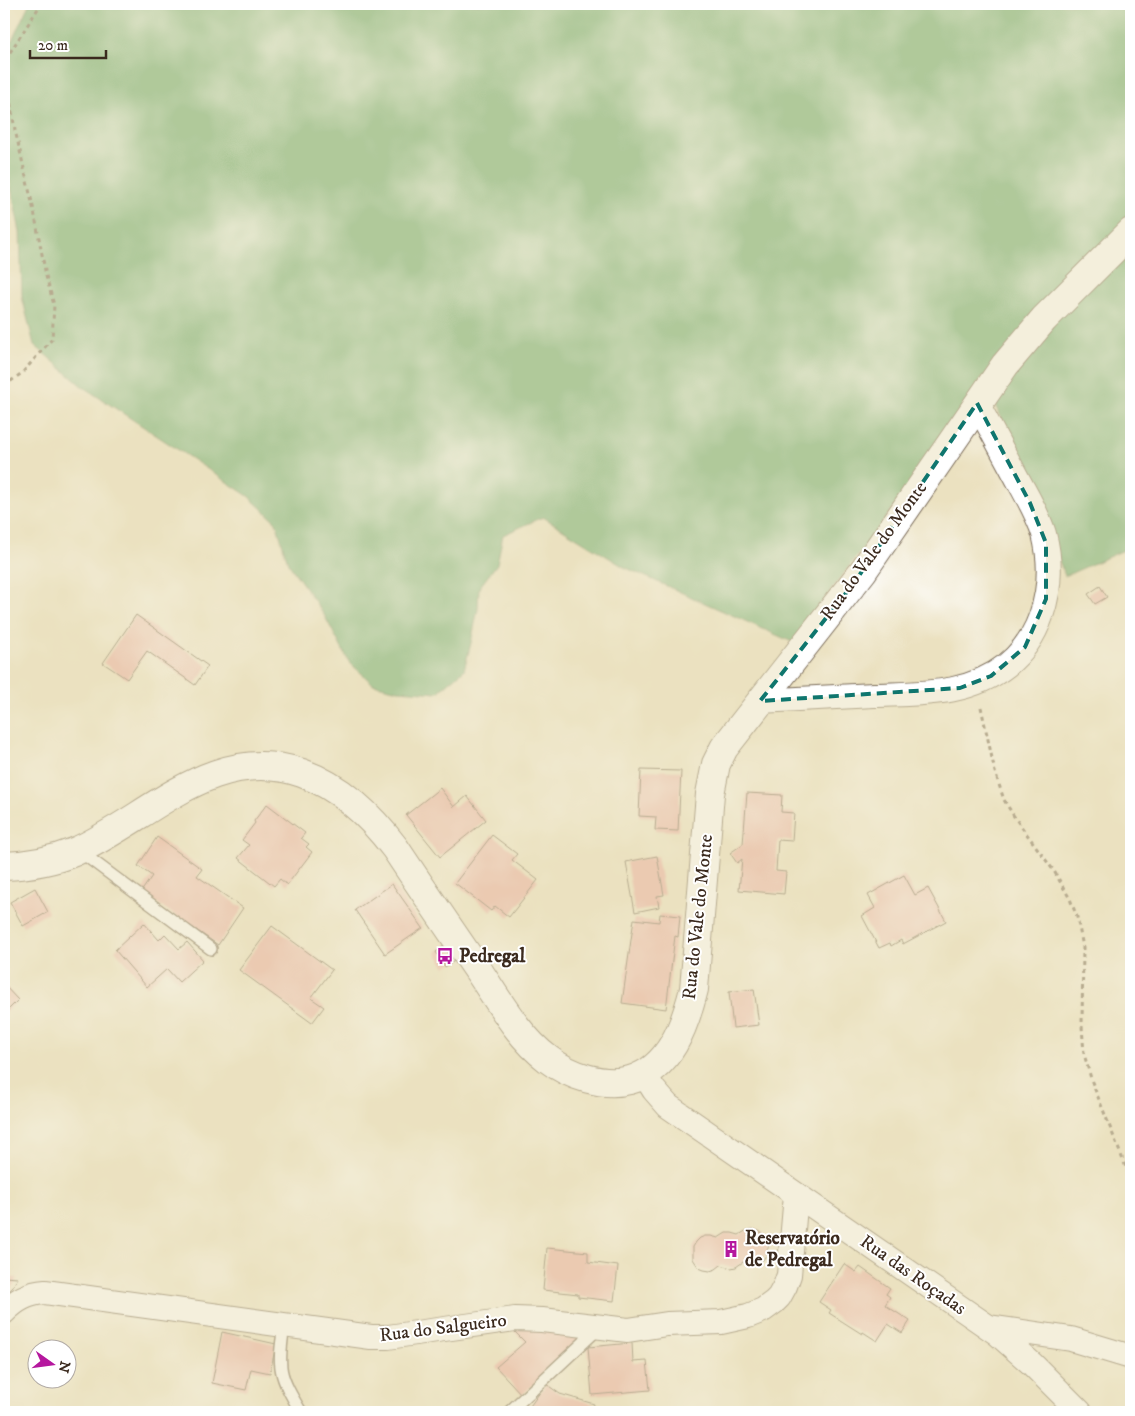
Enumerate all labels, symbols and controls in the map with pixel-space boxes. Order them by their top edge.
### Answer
scale bar [30,28,106,60]
text: 20 m [38,36,68,55]
street label: Rua do Vale do Monte [816,477,932,625]
street label: Rua do Vale do Monte [678,833,718,1001]
place label: Pedregal [459,945,525,968]
bus stop icon: Pedregal [435,946,455,966]
place label: Reservatório de Pedregal [745,1227,840,1272]
street label: Rua das Roçadas [856,1230,970,1320]
building icon: Reservatório de Pedregal [721,1239,741,1259]
street label: Rua do Salgueiro [378,1309,508,1347]
north arrow [28,1338,78,1388]
text: N [53,1359,74,1375]

